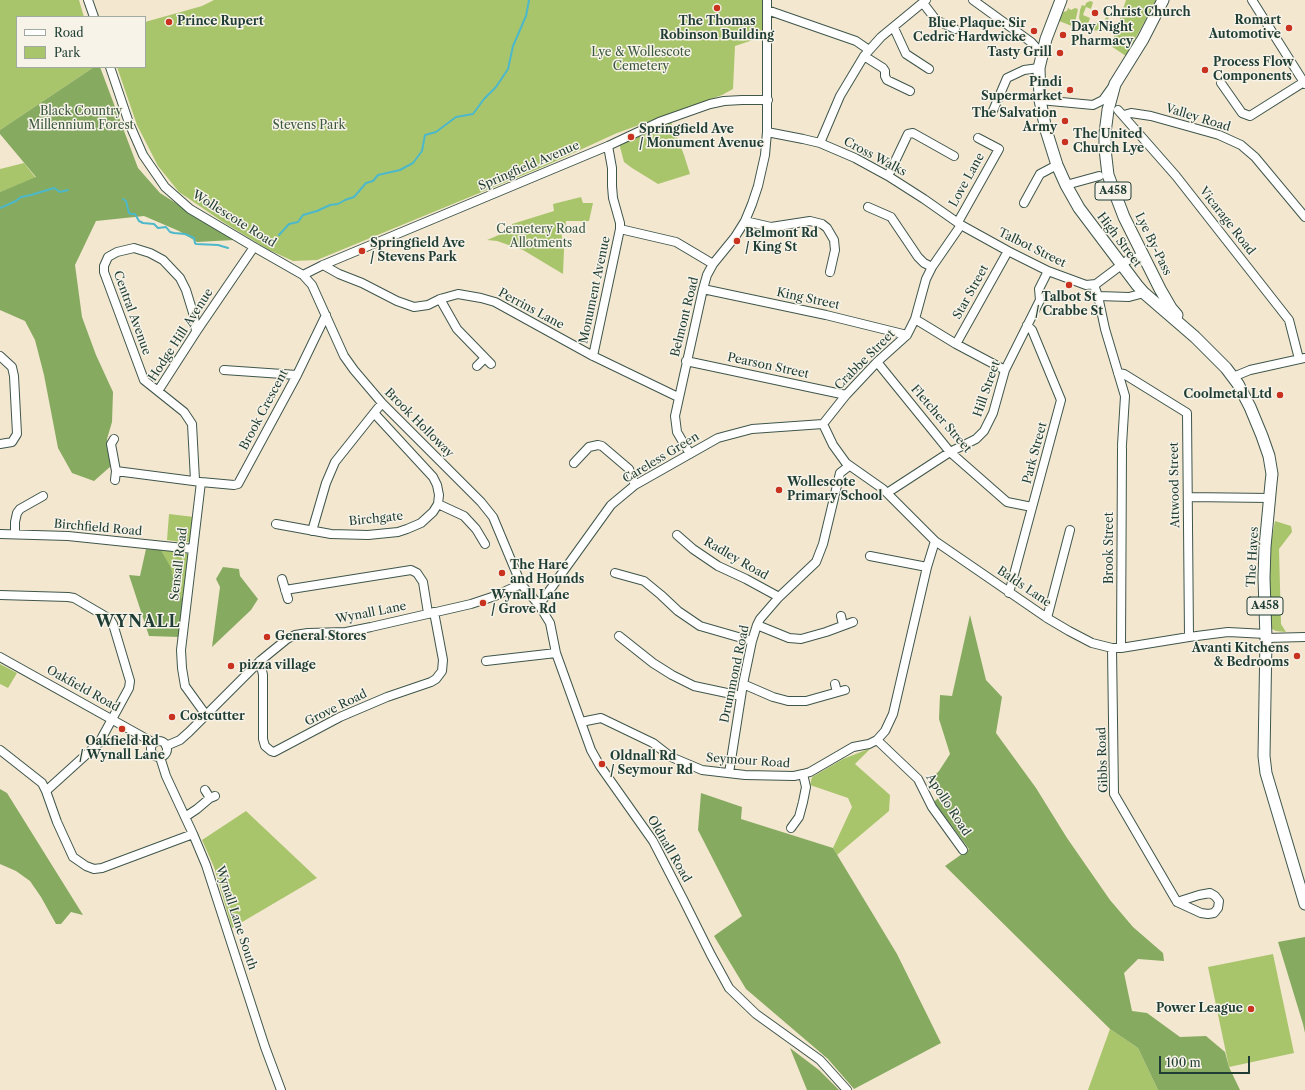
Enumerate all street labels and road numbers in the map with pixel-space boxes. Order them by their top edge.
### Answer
street label: Valley Road [1164,101,1232,135]
street label: Cross Walks [841,134,909,180]
street label: Springfield Avenue [476,138,582,194]
street label: Love Lane [946,151,988,209]
road number: A458 [1095,182,1131,200]
street label: Vicarage Road [1196,184,1258,258]
street label: Wollescote Road [189,187,279,251]
street label: High Street [1094,210,1144,270]
street label: Lye By-Pass [1132,210,1174,278]
street label: Talbot Street [996,225,1068,271]
street label: Monument Avenue [577,235,613,345]
street label: Star Street [950,262,992,322]
street label: Central Avenue [110,269,154,357]
street label: Belmont Road [668,276,702,358]
street label: King Street [775,285,841,313]
street label: Hodge Hill Avenue [146,286,216,384]
street label: Perrins Lane [496,286,566,332]
street label: Crabbe Street [832,327,898,393]
street label: Pearson Street [726,350,810,382]
street label: Hill Street [971,359,1003,419]
street label: Brook Crescent [237,367,291,453]
street label: Fletcher Street [908,382,974,456]
street label: Brook Holloway [381,385,457,461]
street label: Park Street [1020,421,1050,485]
street label: Careless Green [620,430,702,486]
street label: Attwood Street [1167,442,1183,528]
street label: Birchgate [348,509,404,529]
street label: Brook Street [1103,512,1117,584]
street label: Birchfield Road [53,517,143,539]
street label: The Hayes [1244,526,1262,588]
street label: Sensall Road [167,527,191,601]
street label: Radley Road [701,535,771,583]
street label: Balds Lane [994,564,1054,610]
road number: A458 [1247,597,1283,615]
street label: Wynall Lane [334,599,408,627]
street label: Drummond Road [718,624,752,724]
street label: Oakfield Road [44,663,122,715]
street label: Grove Road [303,687,369,729]
street label: Gibbs Road [1095,727,1111,793]
street label: Seymour Road [706,751,790,771]
street label: Apollo Road [923,771,973,839]
street label: Oldnall Road [644,813,694,885]
street label: Wynall Lane South [212,864,260,972]

